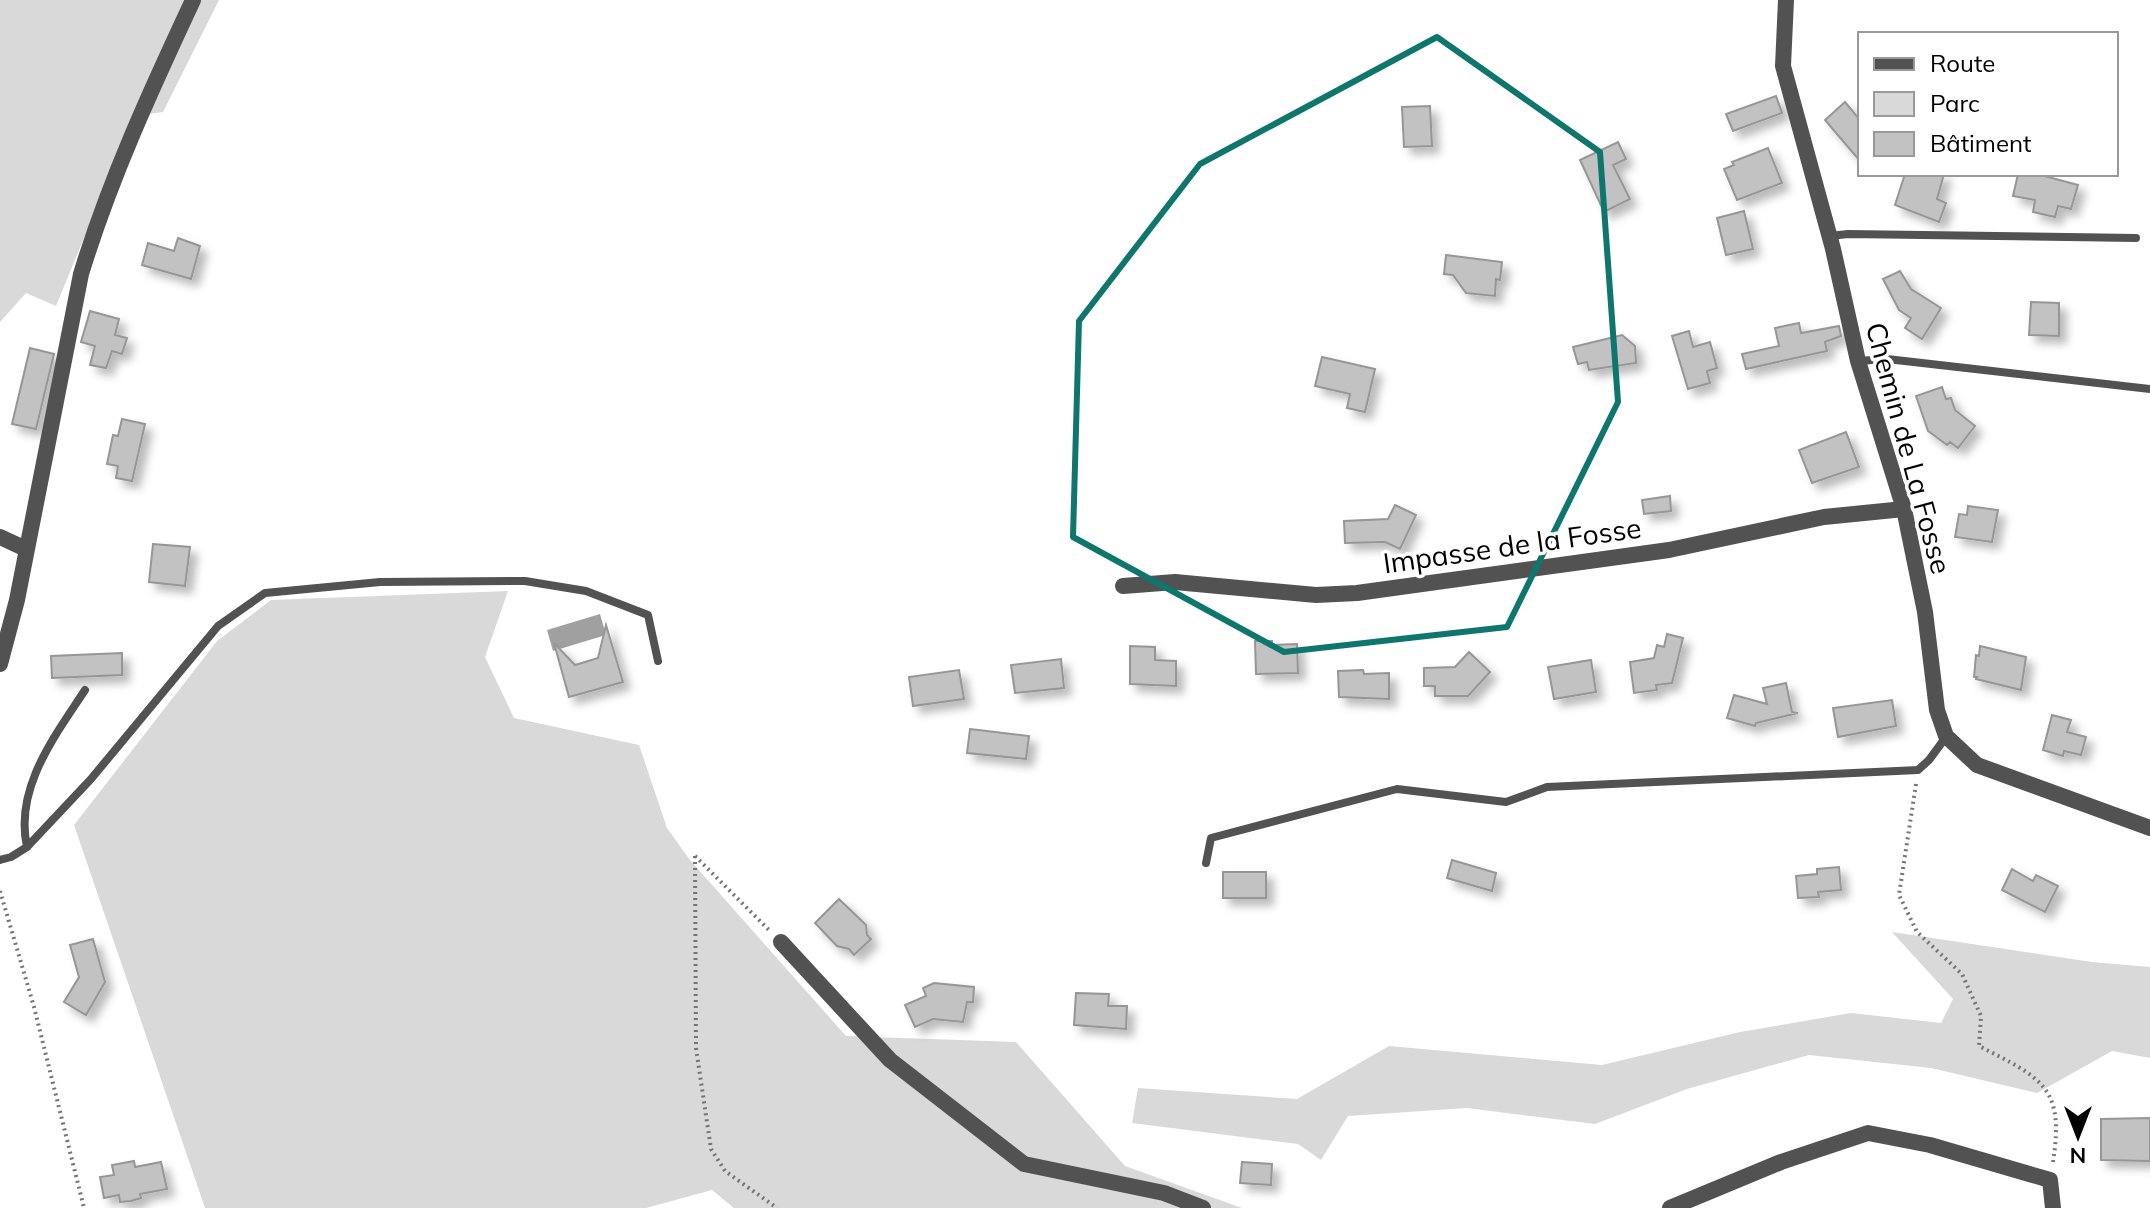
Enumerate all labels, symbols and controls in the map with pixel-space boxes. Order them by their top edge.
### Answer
legend [1858,32,2118,176]
text: Route [1930,48,1995,78]
text: Parc [1930,88,1980,118]
text: Bâtiment [1930,128,2031,158]
street label: Chemin de La Fosse [1859,319,1959,577]
street label: Impasse de la Fosse [1381,510,1643,580]
north arrow [2038,1096,2118,1176]
text: N [2070,1142,2086,1170]

